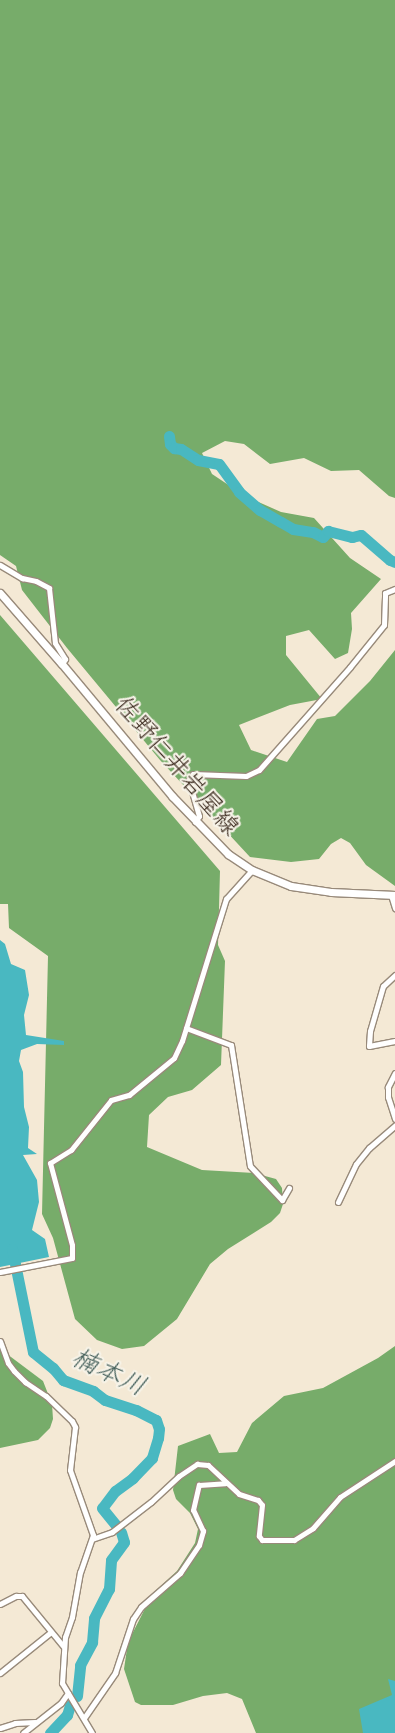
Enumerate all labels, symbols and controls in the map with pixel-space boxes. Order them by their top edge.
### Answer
street label: 佐野仁井岩屋線 [108,690,246,842]
water label: 楠本川 [67,1341,151,1403]

